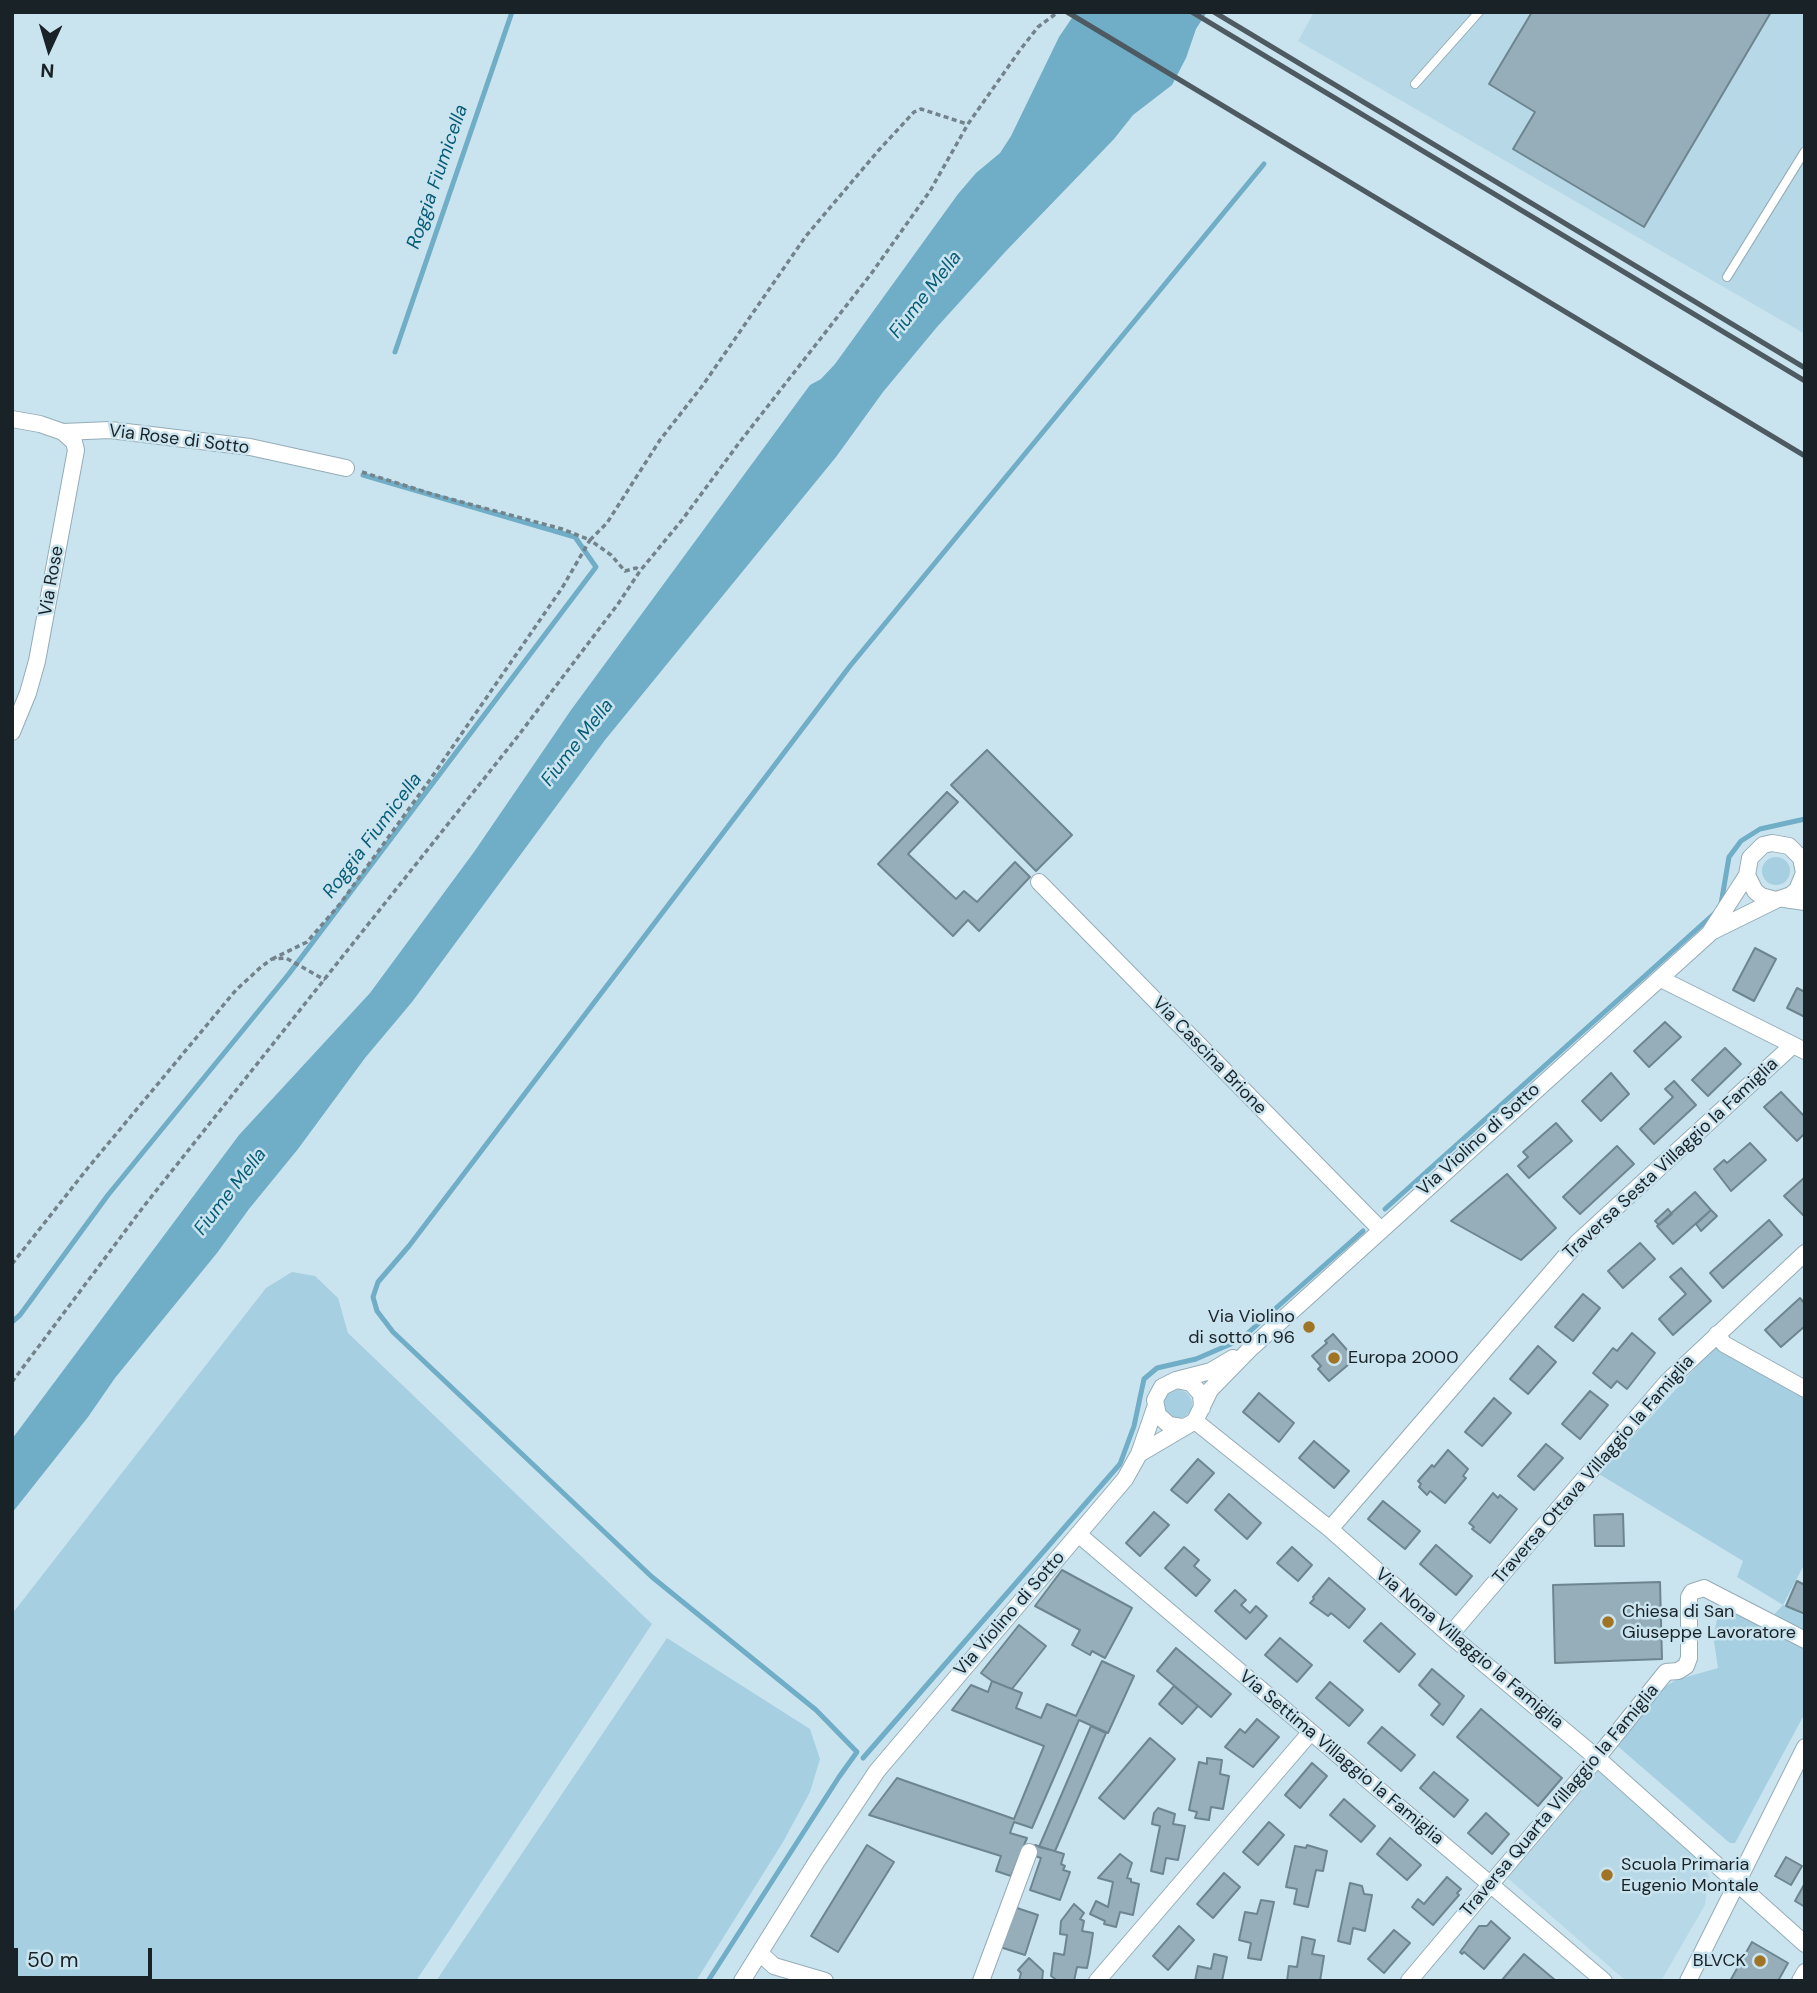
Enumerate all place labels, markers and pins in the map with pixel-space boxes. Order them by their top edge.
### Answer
place label: Via Violino di sotto n 96 [1188,1306,1295,1348]
marker: Via Violino di sotto n 96 [1301,1319,1317,1335]
place label: Europa 2000 [1348,1347,1458,1369]
marker: Europa 2000 [1326,1350,1342,1366]
place label: Chiesa di San Giuseppe Lavoratore [1622,1601,1796,1644]
marker: Chiesa di San Giuseppe Lavoratore [1600,1614,1616,1630]
place label: Scuola Primaria Eugenio Montale [1621,1854,1759,1896]
marker: Scuola Primaria Eugenio Montale [1599,1867,1615,1883]
place label: BLVCK [1693,1950,1746,1972]
marker: BLVCK [1752,1953,1768,1969]

